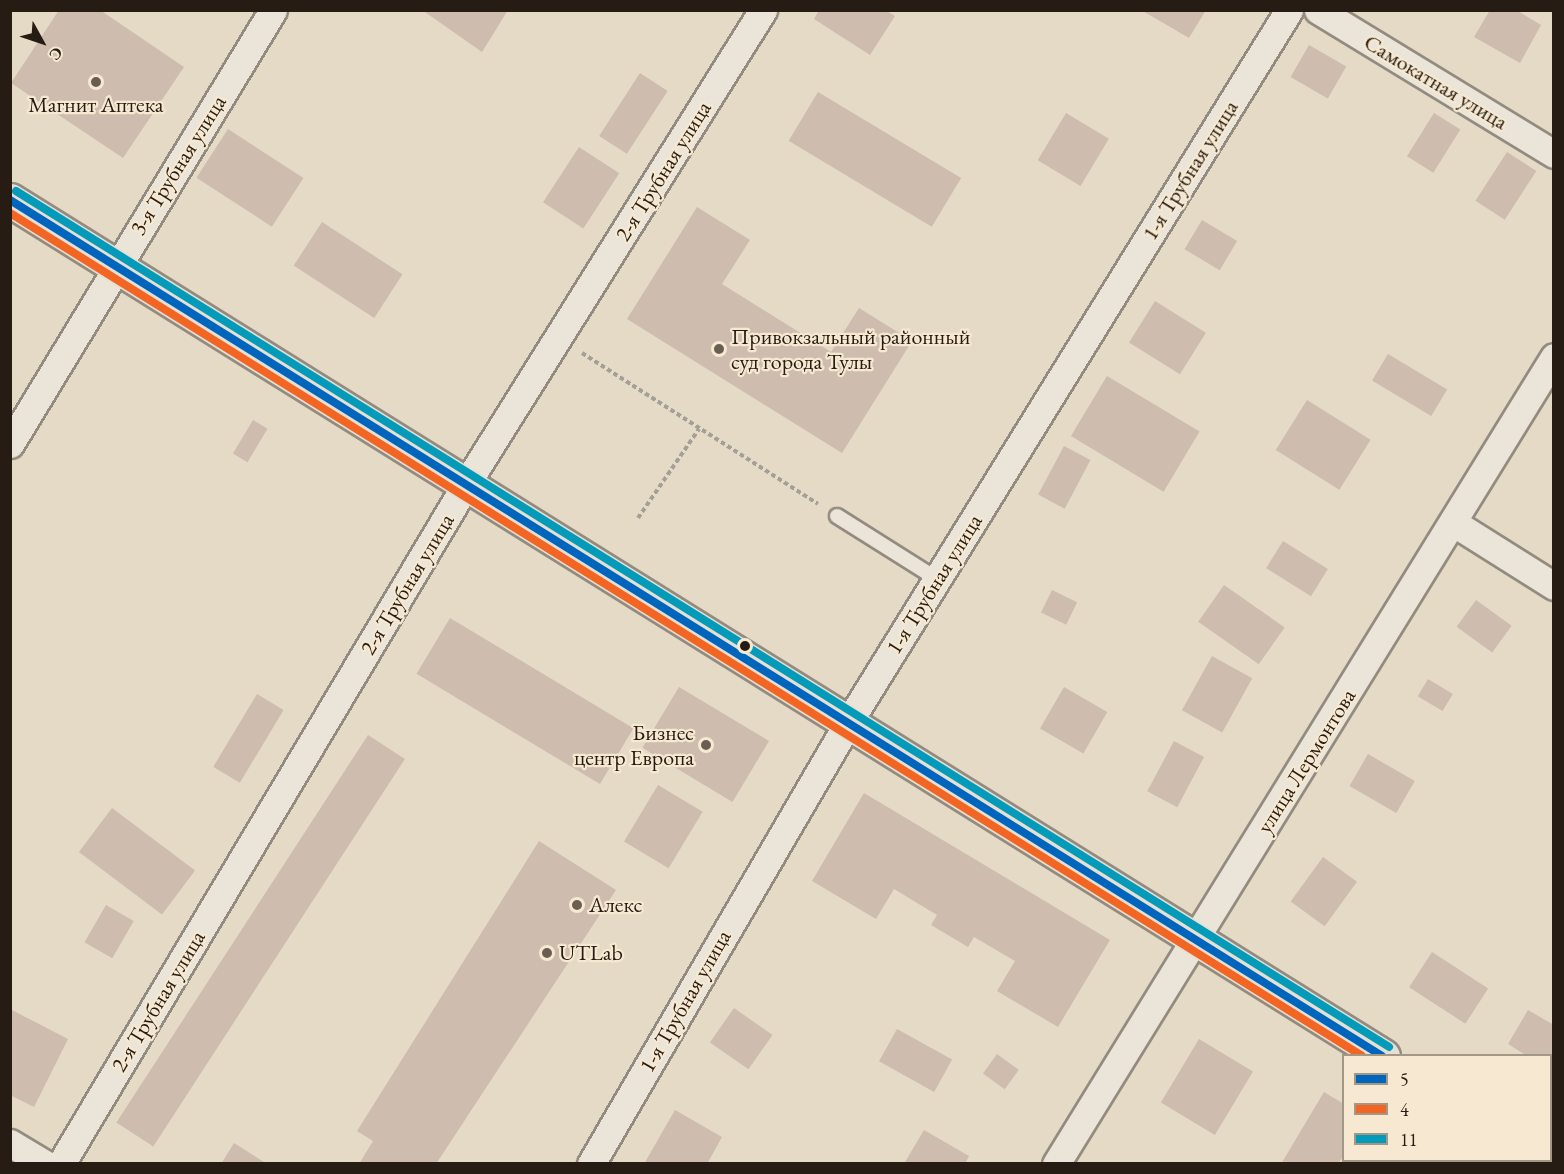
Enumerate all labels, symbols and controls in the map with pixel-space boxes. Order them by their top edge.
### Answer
north arrow [12,12,72,72]
street label: Самокатная улица [1359,29,1513,135]
text: С [44,43,68,65]
marker: Магнит Аптека [89,75,103,89]
street label: 3-я Трубная улица [124,90,232,240]
place label: Магнит Аптека [28,92,164,118]
street label: 1-я Трубная улица [1136,95,1244,245]
street label: 2-я Трубная улица [609,96,717,246]
place label: Привокзальный районный суд города Тулы [731,323,970,374]
marker: Привокзальный районный суд города Тулы [712,342,726,356]
street label: 2-я Трубная улица [354,509,460,659]
street label: 1-я Трубная улица [880,509,988,659]
unlabelled marker [739,640,751,652]
street label: улица Лермонтова [1251,684,1361,838]
place label: Бизнес центр Европа [574,719,694,770]
marker: Бизнес центр Европа [699,738,713,752]
place label: Алекс [589,892,642,918]
marker: Алекс [570,898,584,912]
street label: 1-я Трубная улица [634,925,736,1077]
street label: 2-я Трубная улица [105,926,211,1076]
place label: UTLab [559,940,623,966]
marker: UTLab [540,946,554,960]
legend [1342,1054,1552,1162]
text: 5 [1400,1068,1409,1091]
text: 4 [1400,1098,1409,1121]
text: 11 [1400,1128,1417,1151]

